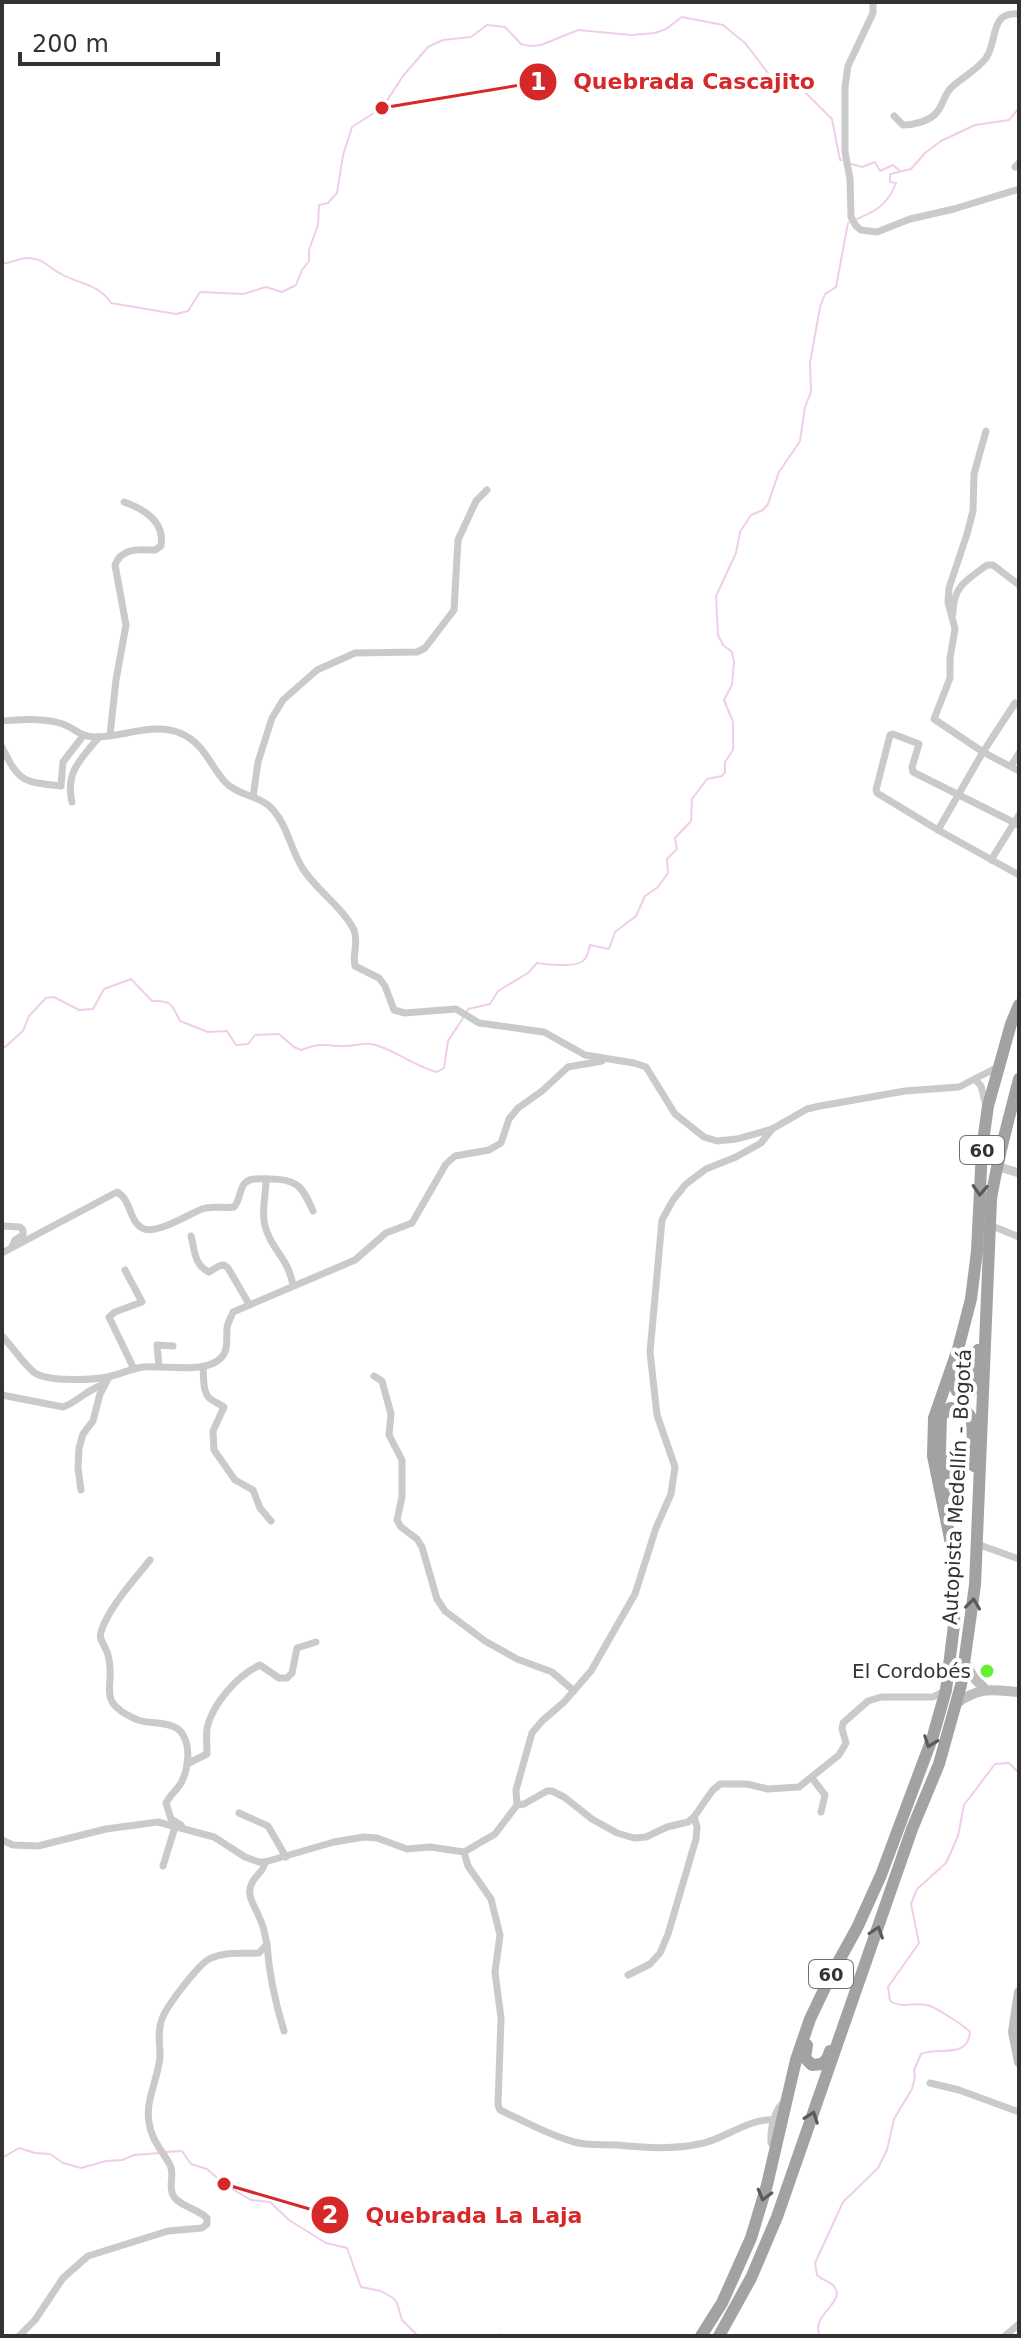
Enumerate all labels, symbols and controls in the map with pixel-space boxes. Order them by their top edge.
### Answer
scale bar [20,16,218,66]
text: 200 m [32,30,109,58]
callout: Quebrada Cascajito [518,59,831,105]
text: 1 [530,68,546,96]
text: Quebrada Cascajito [573,69,815,94]
road number: 60 [960,1136,1004,1164]
one-way arrow [971,1184,988,1197]
street label: Autopista Medellín - Bogotá [938,1348,976,1626]
one-way arrow [964,1597,981,1610]
place label: El Cordobés [852,1659,971,1683]
marker: El Cordobés [978,1662,996,1680]
one-way arrow [923,1735,940,1749]
one-way arrow [868,1926,884,1940]
road number: 60 [809,1960,853,1988]
one-way arrow [802,2111,819,2125]
one-way arrow [757,2188,774,2201]
callout: Quebrada La Laja [310,2192,599,2238]
text: 2 [322,2201,338,2229]
text: Quebrada La Laja [366,2203,582,2228]

